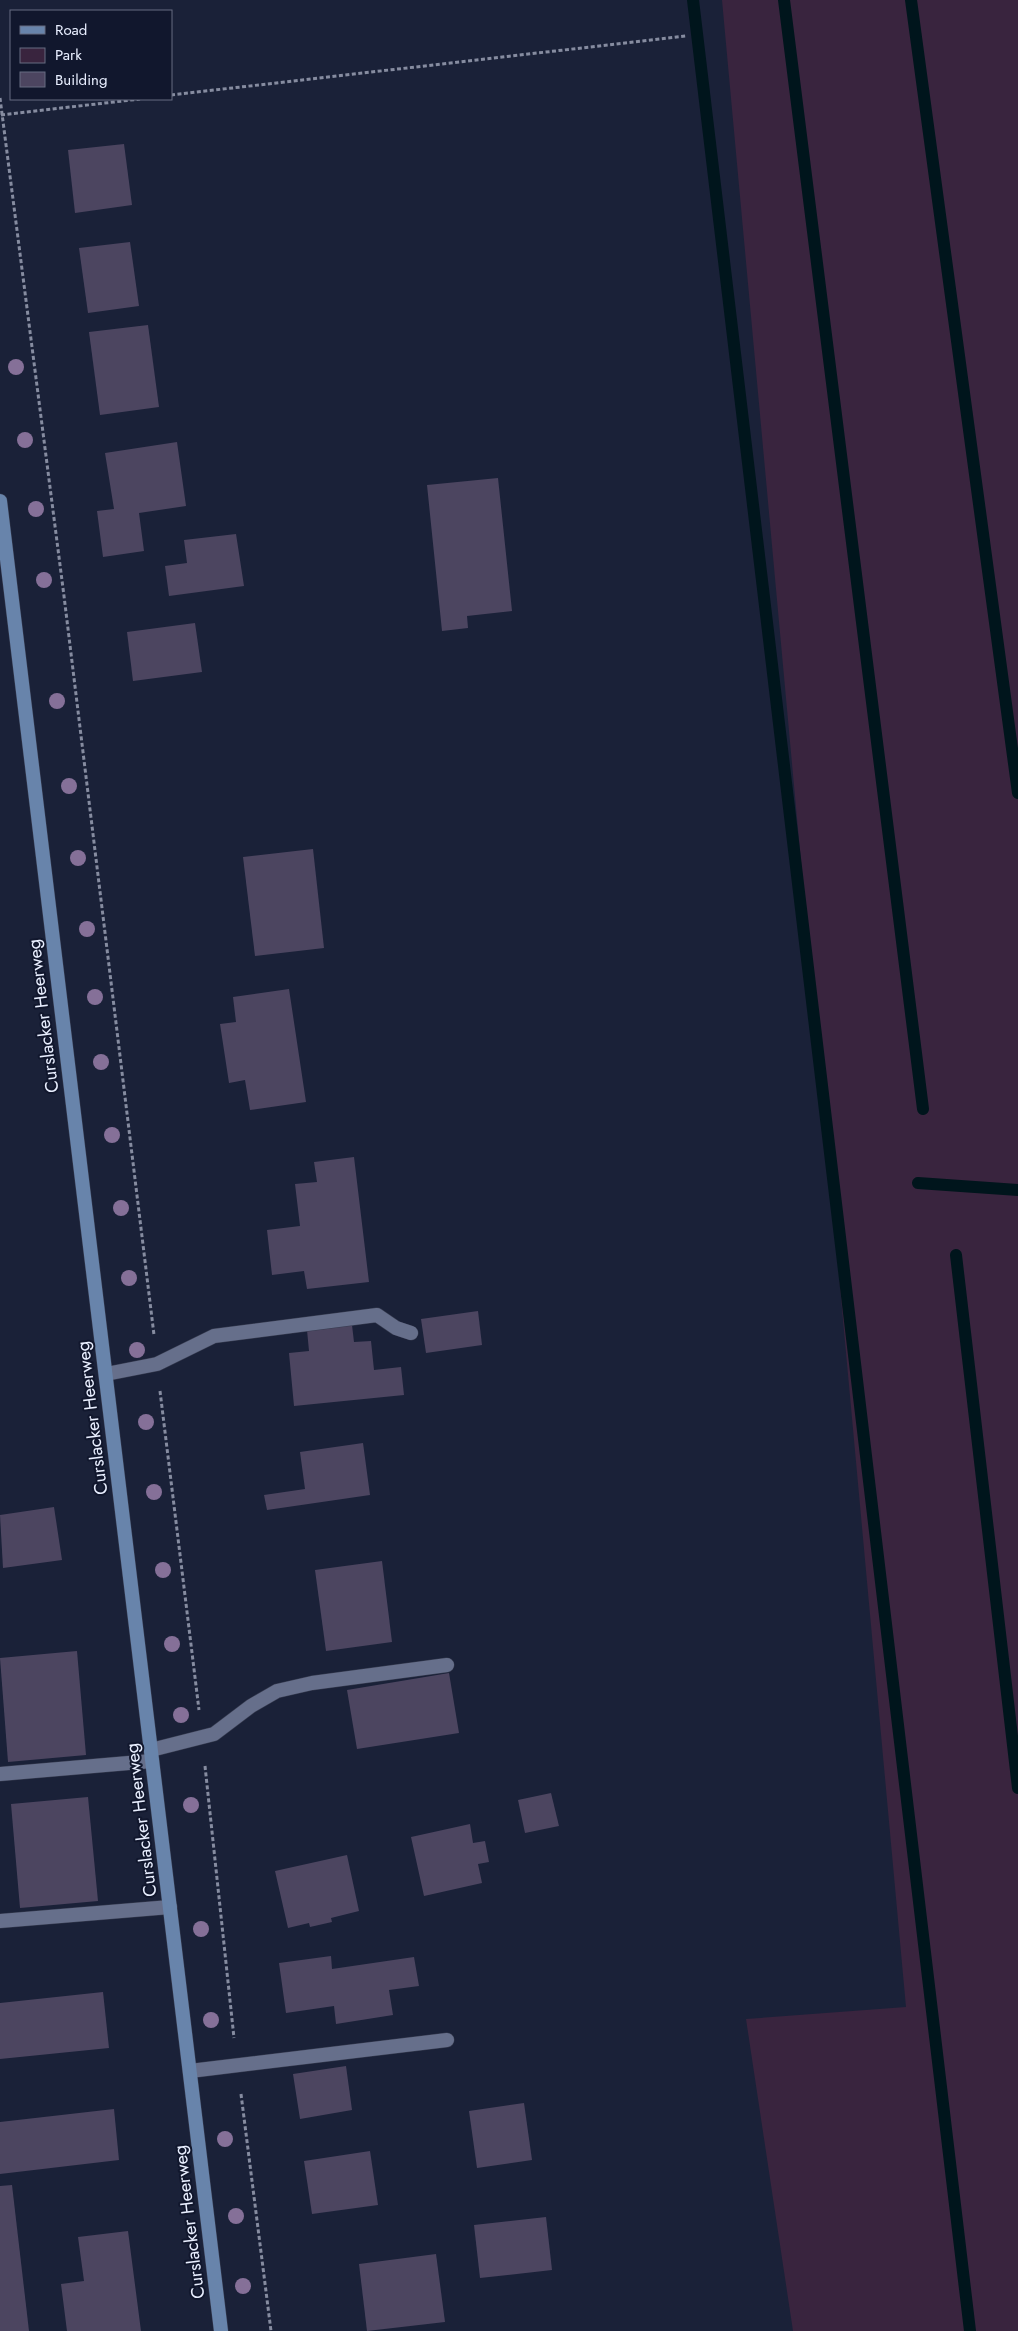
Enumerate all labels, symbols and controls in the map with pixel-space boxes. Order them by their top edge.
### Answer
legend [10,10,172,100]
text: Road [55,19,87,41]
text: Park [55,44,82,66]
text: Building [55,69,107,91]
street label: Curslacker Heerweg [21,938,65,1094]
street label: Curslacker Heerweg [70,1340,114,1496]
street label: Curslacker Heerweg [119,1742,163,1898]
street label: Curslacker Heerweg [167,2144,211,2300]

